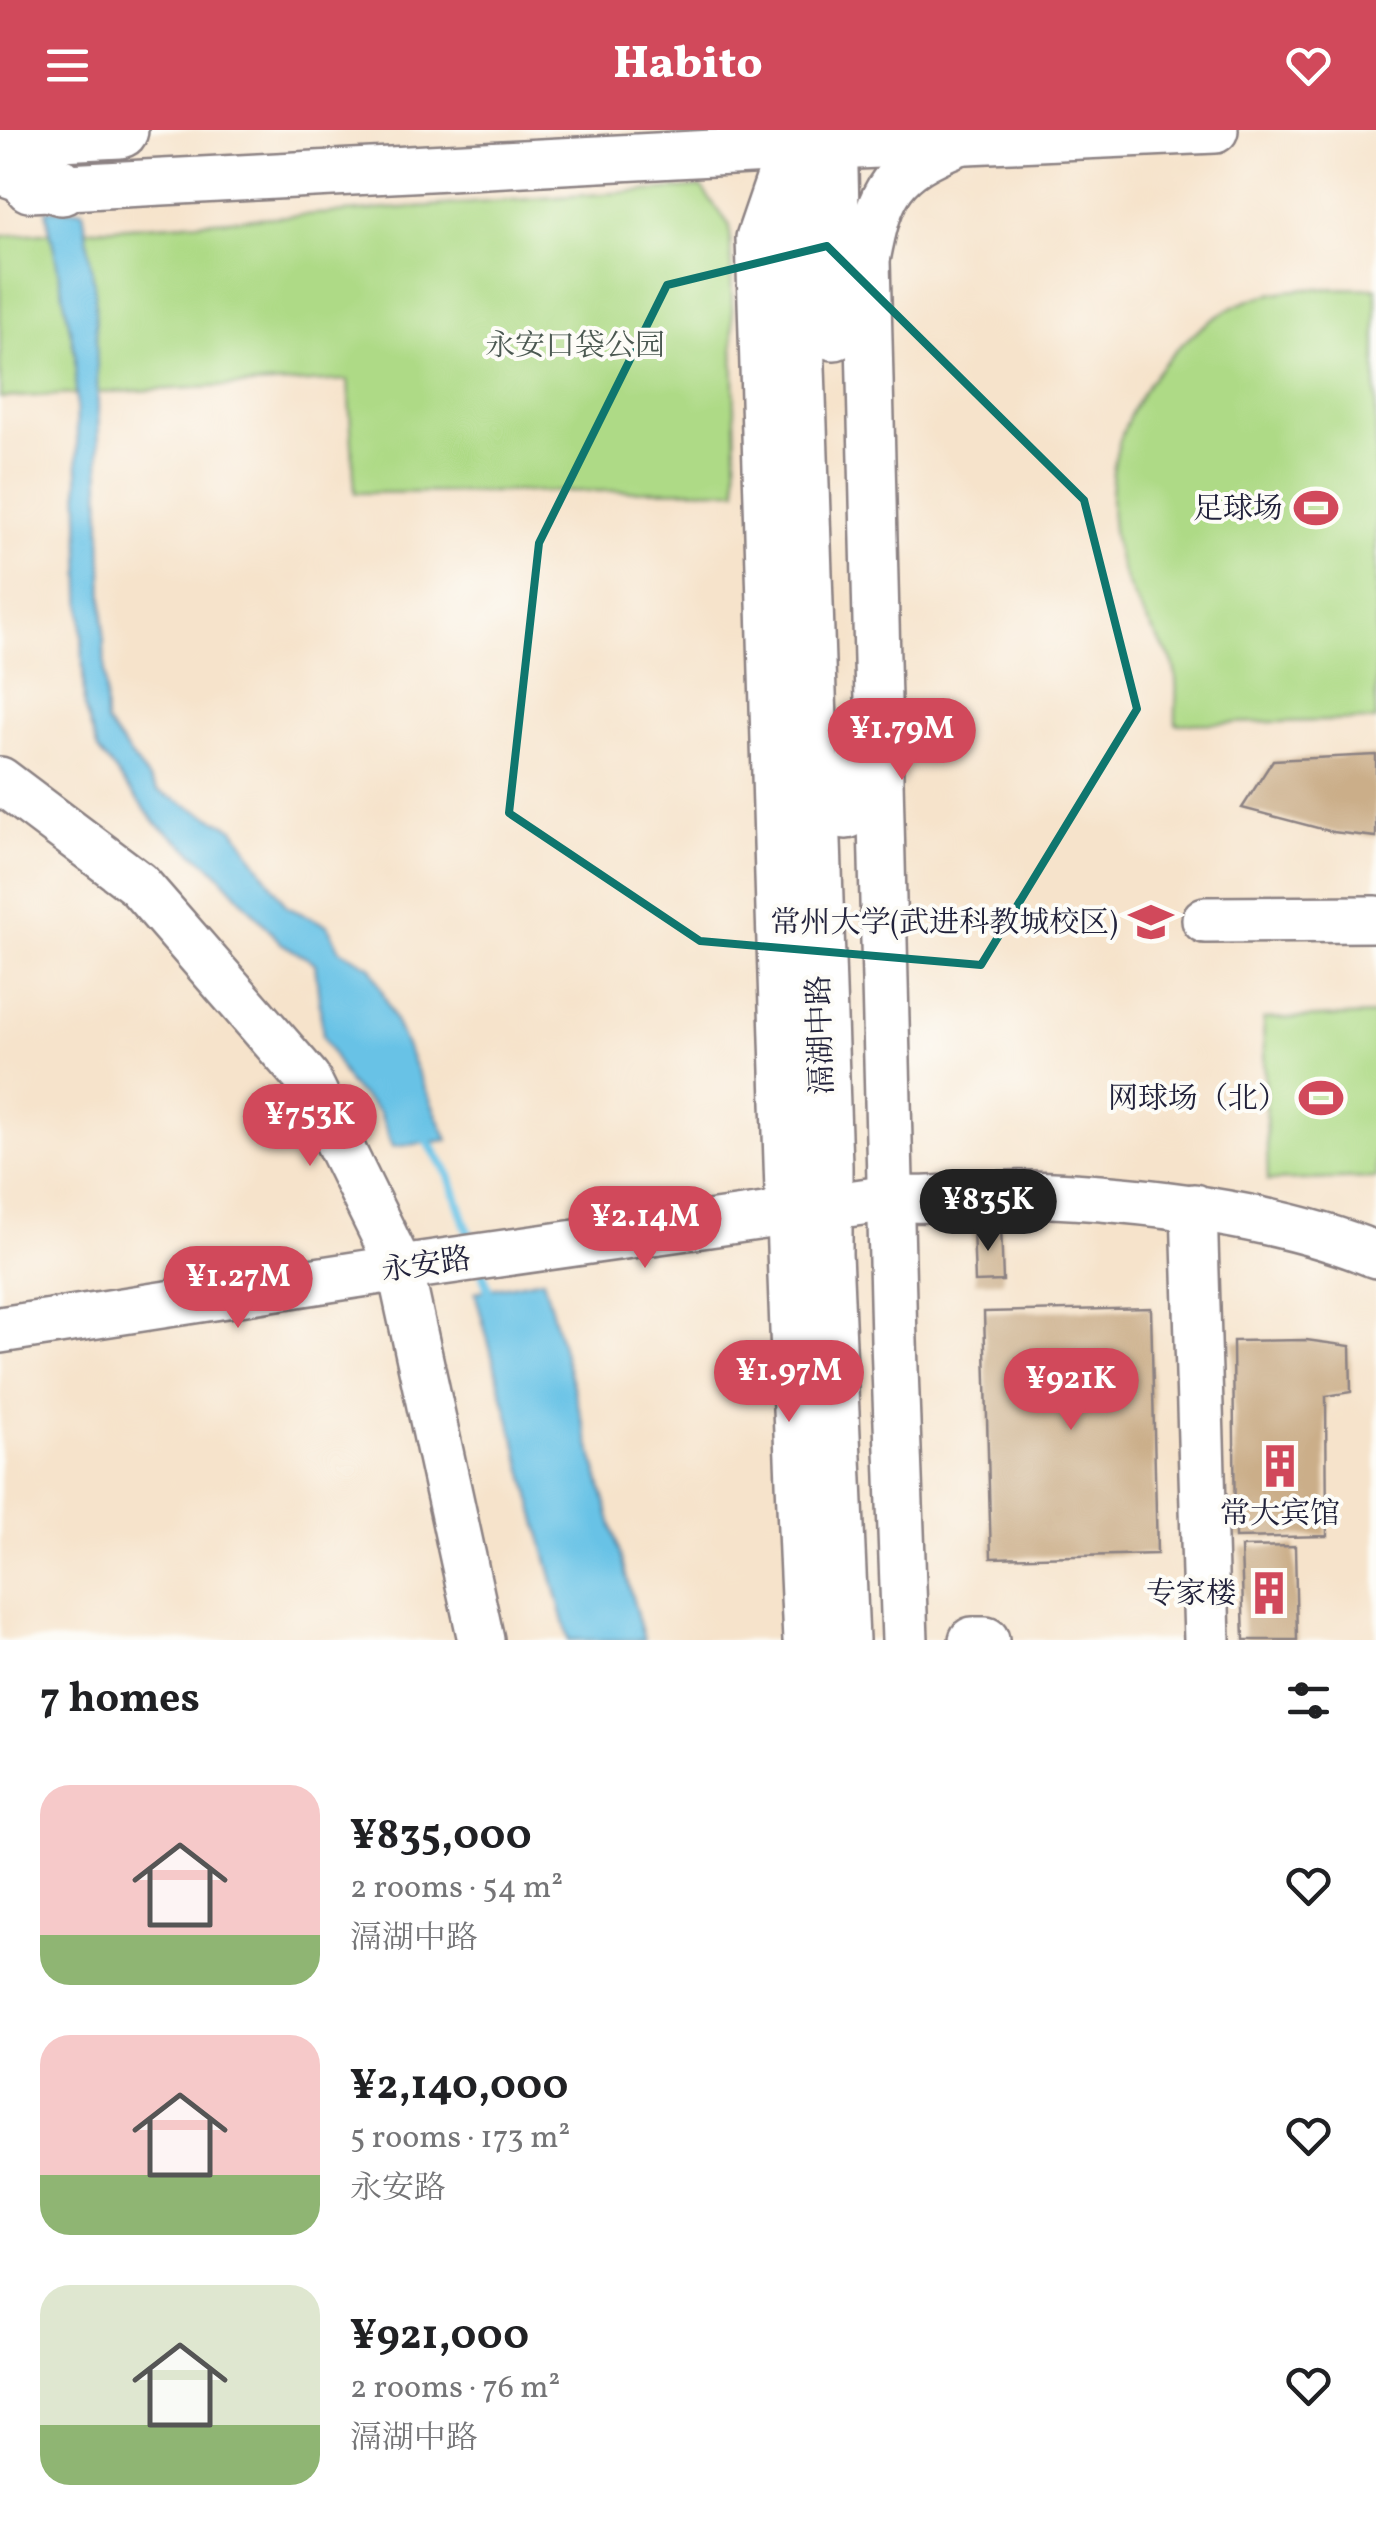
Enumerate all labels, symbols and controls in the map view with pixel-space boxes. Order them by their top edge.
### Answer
text: Habito [613,34,763,97]
icon: menu [40,38,95,93]
icon: heart [1281,38,1336,93]
park label: 永安口袋公园 [485,326,665,368]
sports icon: 足球场 [1292,484,1340,532]
place label: 足球场 [1193,489,1283,531]
pin: ¥1.79M [821,698,983,783]
text: ¥1.79M [850,708,954,752]
school or university icon: 常州大学(武进科教城校区) [1127,898,1175,946]
place label: 常州大学(武进科教城校区) [771,903,1118,945]
street label: 滆湖中路 [799,974,845,1096]
sports icon: 网球场（北） [1297,1074,1345,1122]
place label: 网球场（北） [1108,1079,1288,1121]
pin: ¥753K [240,1084,380,1169]
text: ¥753K [265,1094,355,1138]
pin: ¥835K [918,1169,1058,1254]
text: ¥835K [942,1179,1034,1223]
pin: ¥2.14M [564,1186,726,1271]
text: ¥2.14M [590,1196,700,1240]
street label: 永安路 [379,1239,474,1293]
pin: ¥1.27M [157,1246,319,1331]
text: ¥1.27M [186,1256,290,1300]
pin: ¥1.97M [708,1340,870,1425]
pin: ¥921K [1001,1348,1141,1433]
text: ¥1.97M [736,1350,842,1394]
text: ¥921K [1026,1358,1116,1402]
building icon: 常大宾馆 [1256,1442,1304,1490]
place label: 常大宾馆 [1220,1494,1340,1536]
building icon: 专家楼 [1245,1569,1293,1617]
place label: 专家楼 [1146,1574,1236,1616]
text: 7 homes [40,1671,200,1730]
icon: filters [1281,1673,1336,1728]
text: ¥835,000 [350,1808,532,1867]
icon: home [120,1825,240,1945]
icon: heart [1281,1858,1336,1913]
text: 2 rooms · 54 m² [350,1867,563,1911]
text: 滆湖中路 [350,1918,478,1962]
text: ¥2,140,000 [350,2058,568,2117]
icon: home [120,2075,240,2195]
icon: heart [1281,2108,1336,2163]
text: 5 rooms · 173 m² [350,2117,570,2161]
text: 永安路 [350,2168,446,2212]
text: ¥921,000 [350,2308,529,2367]
icon: home [120,2325,240,2445]
icon: heart [1281,2358,1336,2413]
text: 2 rooms · 76 m² [350,2367,560,2411]
text: 滆湖中路 [350,2418,478,2462]

